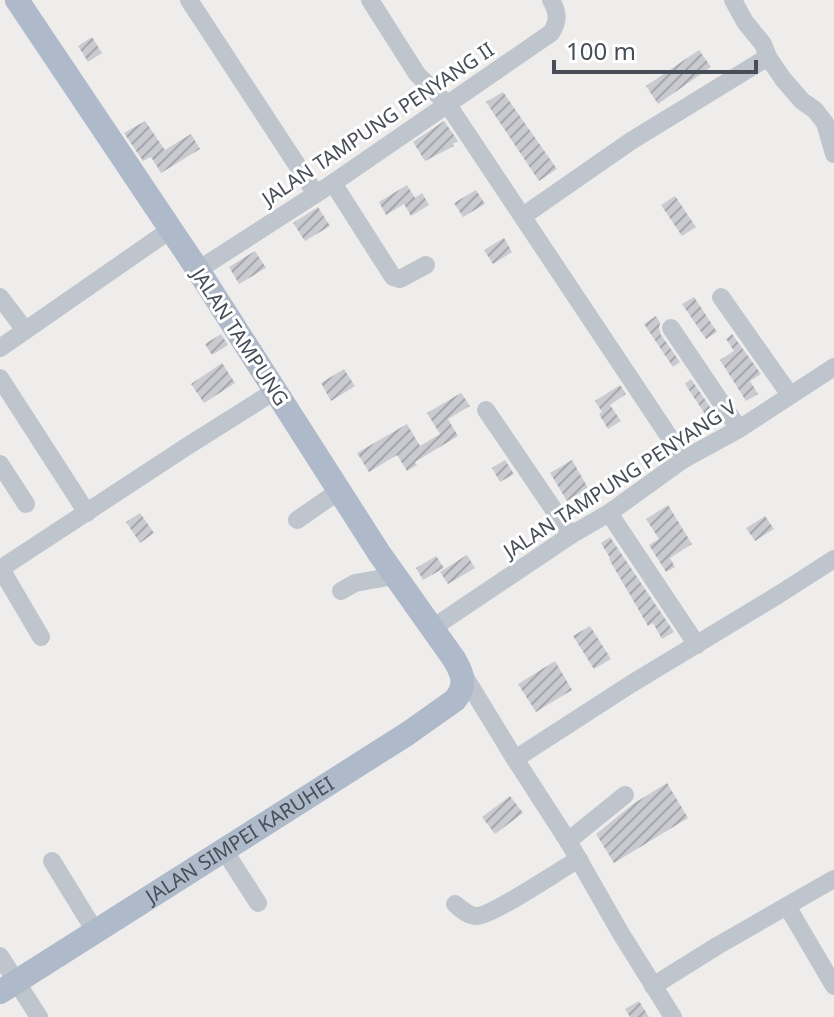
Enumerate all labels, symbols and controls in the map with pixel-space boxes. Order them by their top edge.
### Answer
scale bar [554,24,756,74]
text: 100 m [566,34,636,67]
street label: JALAN TAMPUNG PENYANG II [255,36,499,213]
street label: JALAN TAMPUNG [185,261,295,411]
street label: JALAN TAMPUNG PENYANG V [496,393,741,565]
street label: JALAN SIMPEI KARUHEI [139,770,339,910]

